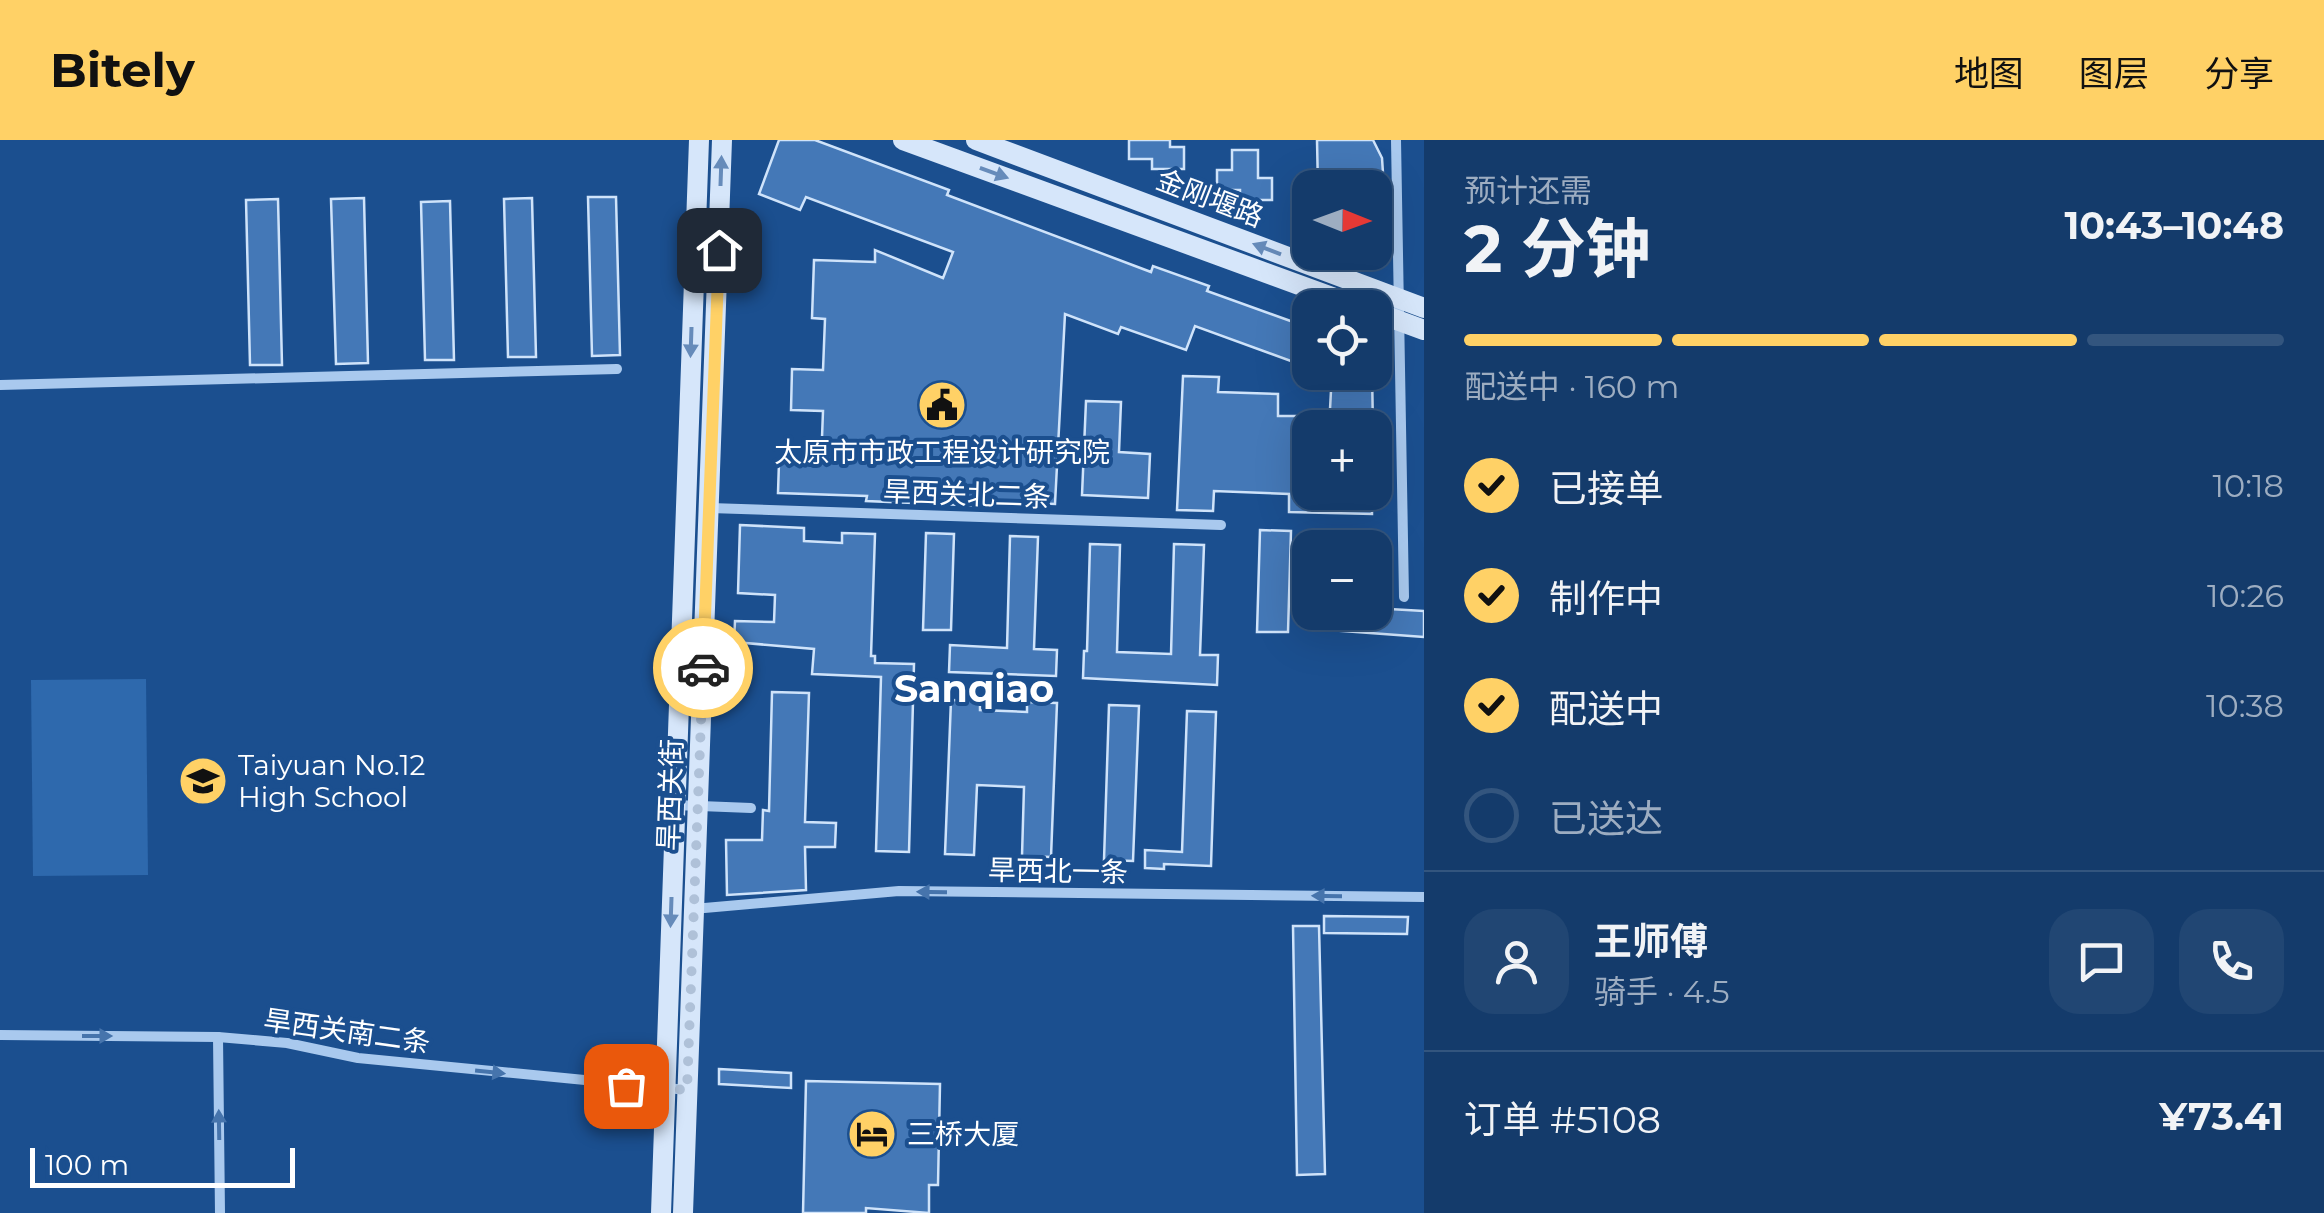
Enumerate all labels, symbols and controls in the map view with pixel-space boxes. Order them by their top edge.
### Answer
text: Bitely [50,41,195,99]
text: 地图 [1954,52,2024,95]
text: 图层 [2079,52,2149,95]
text: 分享 [2204,52,2274,95]
one-way arrow [714,155,730,187]
street label: 金刚堰路 [1152,162,1268,234]
one-way arrow [980,166,1010,181]
north arrow [1292,170,1392,270]
map controls [1292,170,1392,630]
text: 预计还需 [1464,171,1592,210]
text: 10:43–10:48 [2064,202,2284,249]
pin [677,208,762,293]
text: 2 分钟 [1464,209,1651,288]
icon: home [692,223,747,278]
one-way arrow [1252,241,1282,256]
button: locate [1292,290,1392,390]
one-way arrow [683,327,699,359]
text: 配送中 · 160 m [1464,367,1679,406]
public building icon: 太原市市政工程设计研究院 [916,379,968,431]
button: + [1292,410,1392,510]
place label: 太原市市政工程设计研究院 [774,435,1110,469]
icon: check [1464,458,1519,513]
text: 已接单 [1549,465,1663,512]
text: 10:18 [2213,466,2284,505]
street label: 旱西关北二条 [882,474,1052,514]
button: − [1292,530,1392,630]
icon: check [1464,568,1519,623]
text: 制作中 [1549,575,1663,622]
text: 10:26 [2207,576,2284,615]
courier [653,618,753,718]
icon: car [676,641,731,696]
district label: Sanqiao [894,665,1054,712]
icon: check [1464,678,1519,733]
text: 配送中 [1549,685,1663,732]
text: 10:38 [2206,686,2284,725]
street label: 旱西关街 [651,738,689,852]
place label: Taiyuan No.12 High School [238,748,425,814]
school or university icon: Taiyuan No.12 High School [177,755,229,807]
text: 已送达 [1549,795,1663,842]
street label: 旱西北一条 [988,853,1128,889]
one-way arrow [915,883,947,899]
one-way arrow [1310,888,1342,904]
one-way arrow [663,897,679,928]
button: person [1464,909,1569,1014]
button: chat [2049,909,2154,1014]
button: phone [2179,909,2284,1014]
text: 王师傅 [1594,918,1708,965]
text: 骑手 · 4.5 [1594,972,1730,1011]
street label: 旱西关南二条 [261,1002,433,1060]
one-way arrow [82,1028,114,1044]
pin [584,1044,669,1129]
icon: bag [599,1059,654,1114]
one-way arrow [474,1065,506,1081]
text: ¥73.41 [2159,1093,2284,1140]
text: 订单 #5108 [1464,1096,1661,1143]
one-way arrow [211,1108,227,1140]
hotel icon: 三桥大厦 [846,1108,898,1160]
place label: 三桥大厦 [907,1117,1019,1151]
scale bar [30,1143,295,1188]
text: 100 m [45,1148,129,1182]

